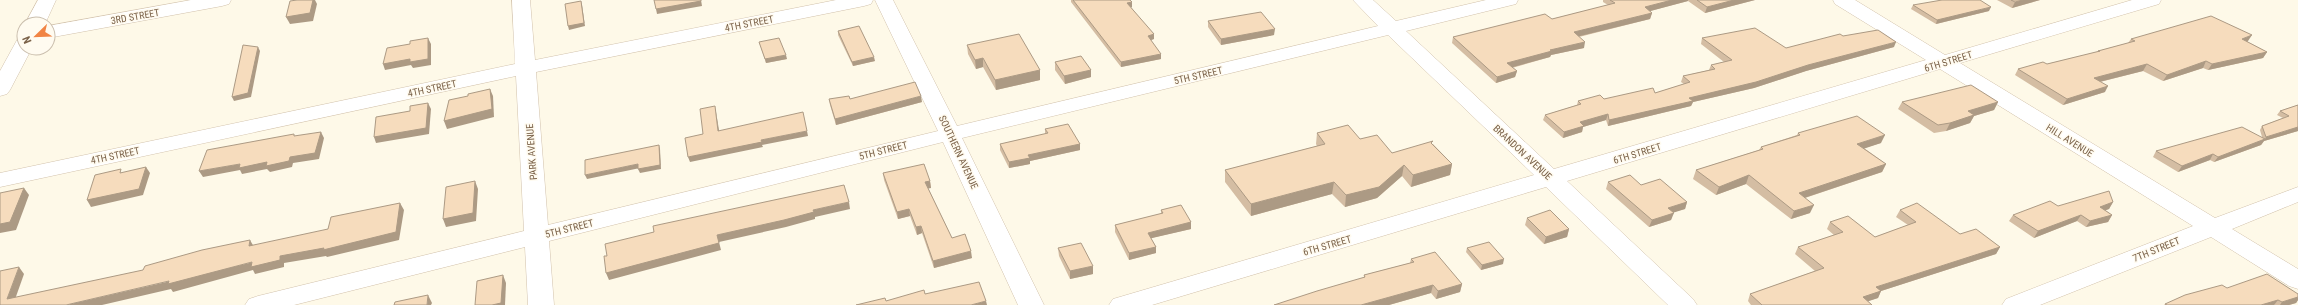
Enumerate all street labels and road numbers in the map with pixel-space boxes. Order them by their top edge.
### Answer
street label: 3RD STREET [110,7,160,26]
street label: 4TH STREET [724,13,774,34]
street label: 6TH STREET [1923,49,1973,74]
street label: 5TH STREET [1173,65,1224,86]
street label: 4TH STREET [407,78,458,99]
street label: SOUTHERN AVENUE [937,114,980,191]
street label: HILL AVENUE [2044,122,2095,159]
street label: PARK AVENUE [524,123,539,180]
street label: BRANDON AVENUE [1491,123,1554,182]
street label: 5TH STREET [858,139,909,162]
street label: 6TH STREET [1612,141,1662,166]
street label: 4TH STREET [90,145,141,166]
street label: 5TH STREET [544,217,595,240]
street label: 6TH STREET [1302,233,1352,258]
street label: 7TH STREET [2131,235,2181,264]

